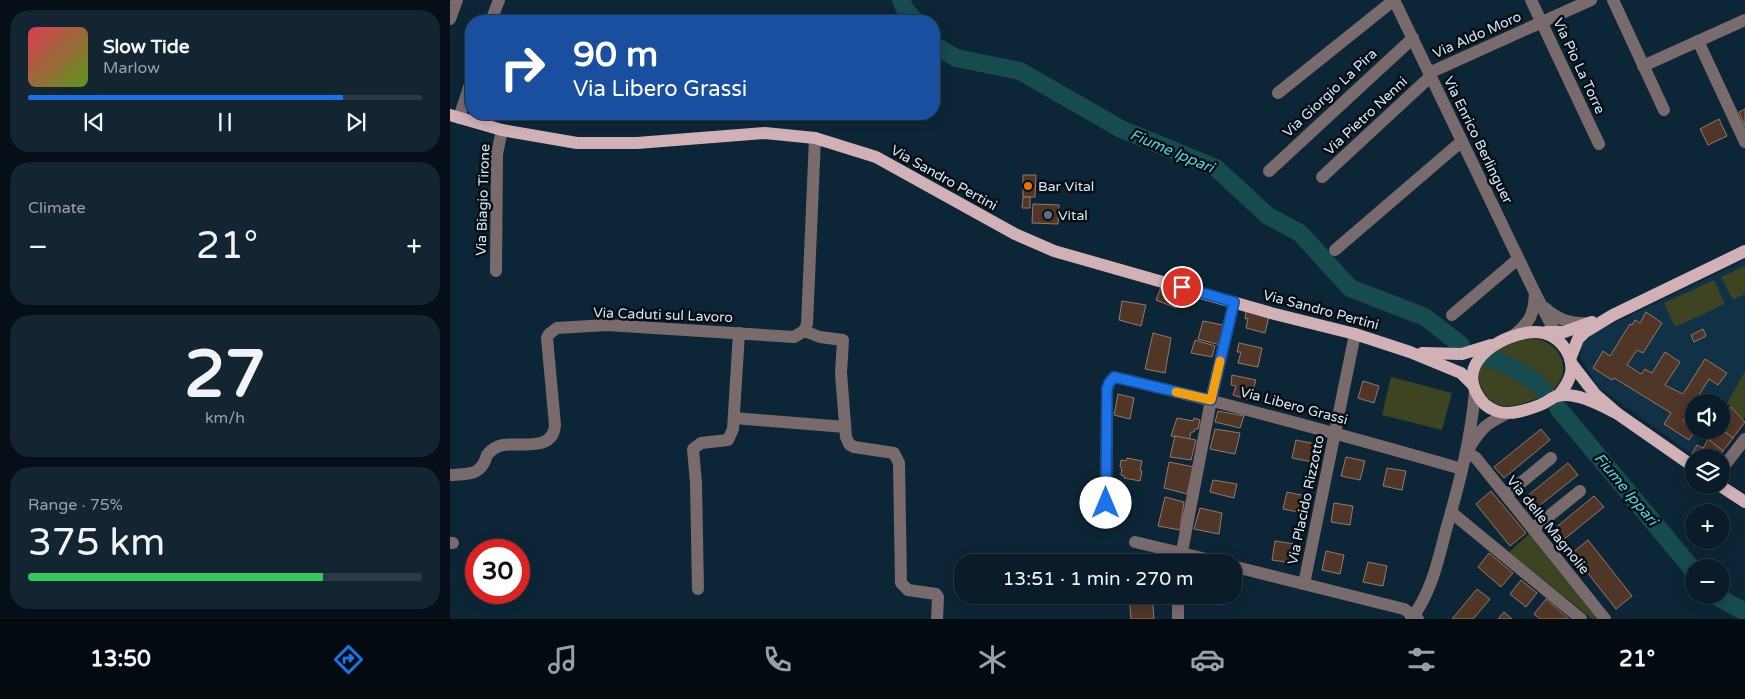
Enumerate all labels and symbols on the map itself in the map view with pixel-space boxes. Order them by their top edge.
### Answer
street label: Via Aldo Moro [1430,8,1524,62]
street label: Via Pio La Torre [1549,15,1609,117]
street label: Via Giorgio La Pira [1279,45,1381,141]
street label: Via Pietro Nenni [1321,73,1411,159]
street label: Via Enrico Berlinguer [1440,74,1516,207]
water label: Fiume Ippari [1128,125,1219,178]
street label: Via Sandro Pertini [888,142,1000,214]
street label: Via Biagio Tirone [473,144,493,256]
place label: Bar Vital [1038,178,1094,195]
marker: Bar Vital [1022,180,1034,192]
place label: Vital [1058,207,1088,224]
marker: Vital [1042,209,1054,221]
pin [1161,266,1203,308]
street label: Via Sandro Pertini [1261,286,1381,334]
street label: Via Caduti sul Lavoro [593,304,733,326]
street label: Via Libero Grassi [1238,383,1350,429]
street label: Via Placido Rizzotto [1284,434,1328,566]
water label: Fiume Ippari [1591,449,1663,531]
street label: Via delle Magnolie [1503,472,1593,578]
position arrow [1079,476,1131,528]
speed limit sign: 30 [465,539,530,604]

